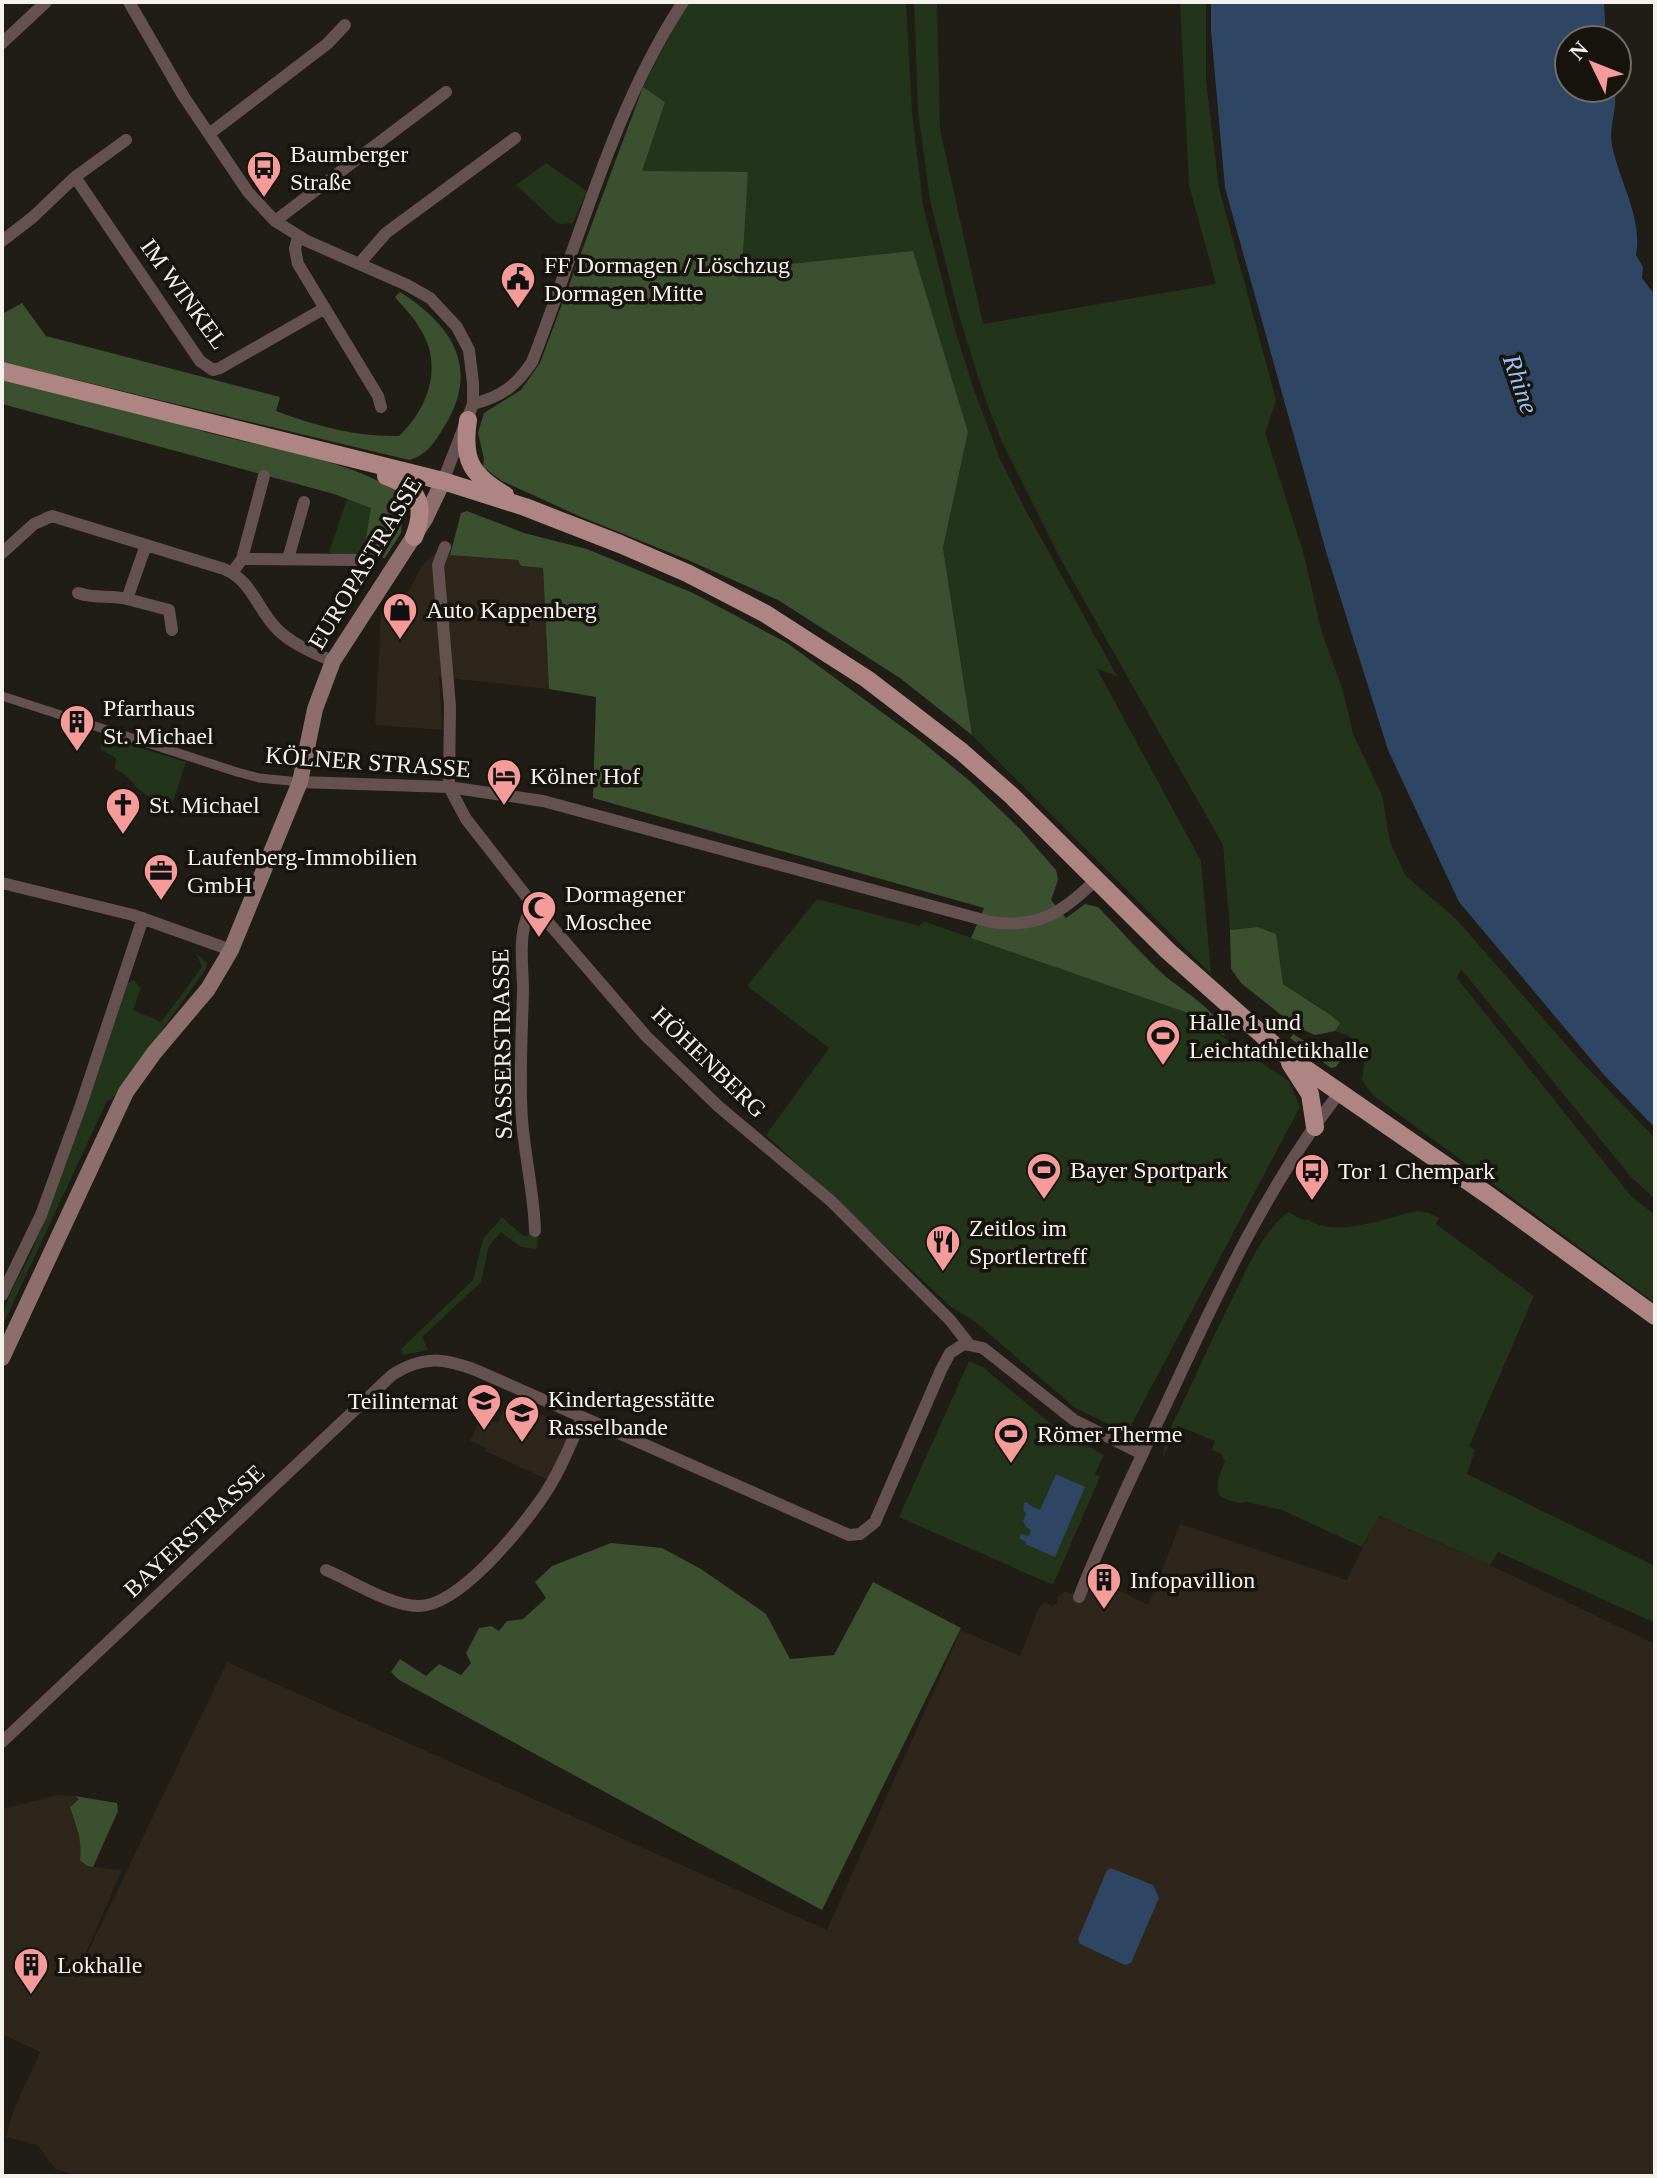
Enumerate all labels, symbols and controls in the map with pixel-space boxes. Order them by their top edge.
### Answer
north arrow [1553,24,1633,104]
text: N [1564,36,1593,65]
place label: Baumberger Straße [290,141,408,195]
bus stop icon: Baumberger Straße [245,149,283,199]
street label: IM WINKEL [135,234,233,354]
place label: FF Dormagen / Löschzug Dormagen Mitte [544,252,790,306]
public building icon: FF Dormagen / Löschzug Dormagen Mitte [499,260,537,310]
water label: Rhine [1497,350,1544,418]
street label: EUROPASTRASSE [303,472,427,654]
shop icon: Auto Kappenberg [381,591,419,641]
place label: Auto Kappenberg [426,597,597,623]
place label: Pfarrhaus St. Michael [103,695,214,749]
building icon: Pfarrhaus St. Michael [58,703,96,753]
street label: KÖLNER STRASSE [264,742,472,782]
hotel icon: Kölner Hof [485,757,523,807]
place label: Kölner Hof [530,763,640,789]
church icon: St. Michael [104,786,142,836]
place label: St. Michael [149,792,260,818]
place label: Laufenberg-Immobilien GmbH [187,844,417,898]
office icon: Laufenberg-Immobilien GmbH [142,852,180,902]
place label: Dormagener Moschee [565,881,685,935]
mosque icon: Dormagener Moschee [520,889,558,939]
street label: SASSERSTRASSE [487,948,517,1140]
street label: HÖHENBERG [647,1001,771,1123]
place label: Halle 1 und Leichtathletikhalle [1189,1009,1369,1063]
sports icon: Halle 1 und Leichtathletikhalle [1144,1017,1182,1067]
sports icon: Bayer Sportpark [1025,1151,1063,1201]
bus stop icon: Tor 1 Chempark [1293,1152,1331,1202]
place label: Bayer Sportpark [1070,1157,1228,1183]
place label: Tor 1 Chempark [1338,1158,1495,1184]
place label: Zeitlos im Sportlertreff [969,1215,1087,1269]
restaurant icon: Zeitlos im Sportlertreff [924,1223,962,1273]
school or university icon: Teilinternat [465,1382,503,1432]
place label: Kindertagesstätte Rasselbande [548,1386,715,1440]
place label: Teilinternat [348,1388,458,1414]
school or university icon: Kindertagesstätte Rasselbande [503,1394,541,1444]
sports icon: Römer Therme [992,1415,1030,1465]
place label: Römer Therme [1037,1421,1183,1447]
street label: BAYERSTRASSE [119,1459,269,1603]
building icon: Infopavillion [1085,1561,1123,1611]
place label: Infopavillion [1130,1567,1255,1593]
building icon: Lokhalle [12,1946,50,1996]
place label: Lokhalle [57,1952,142,1978]

